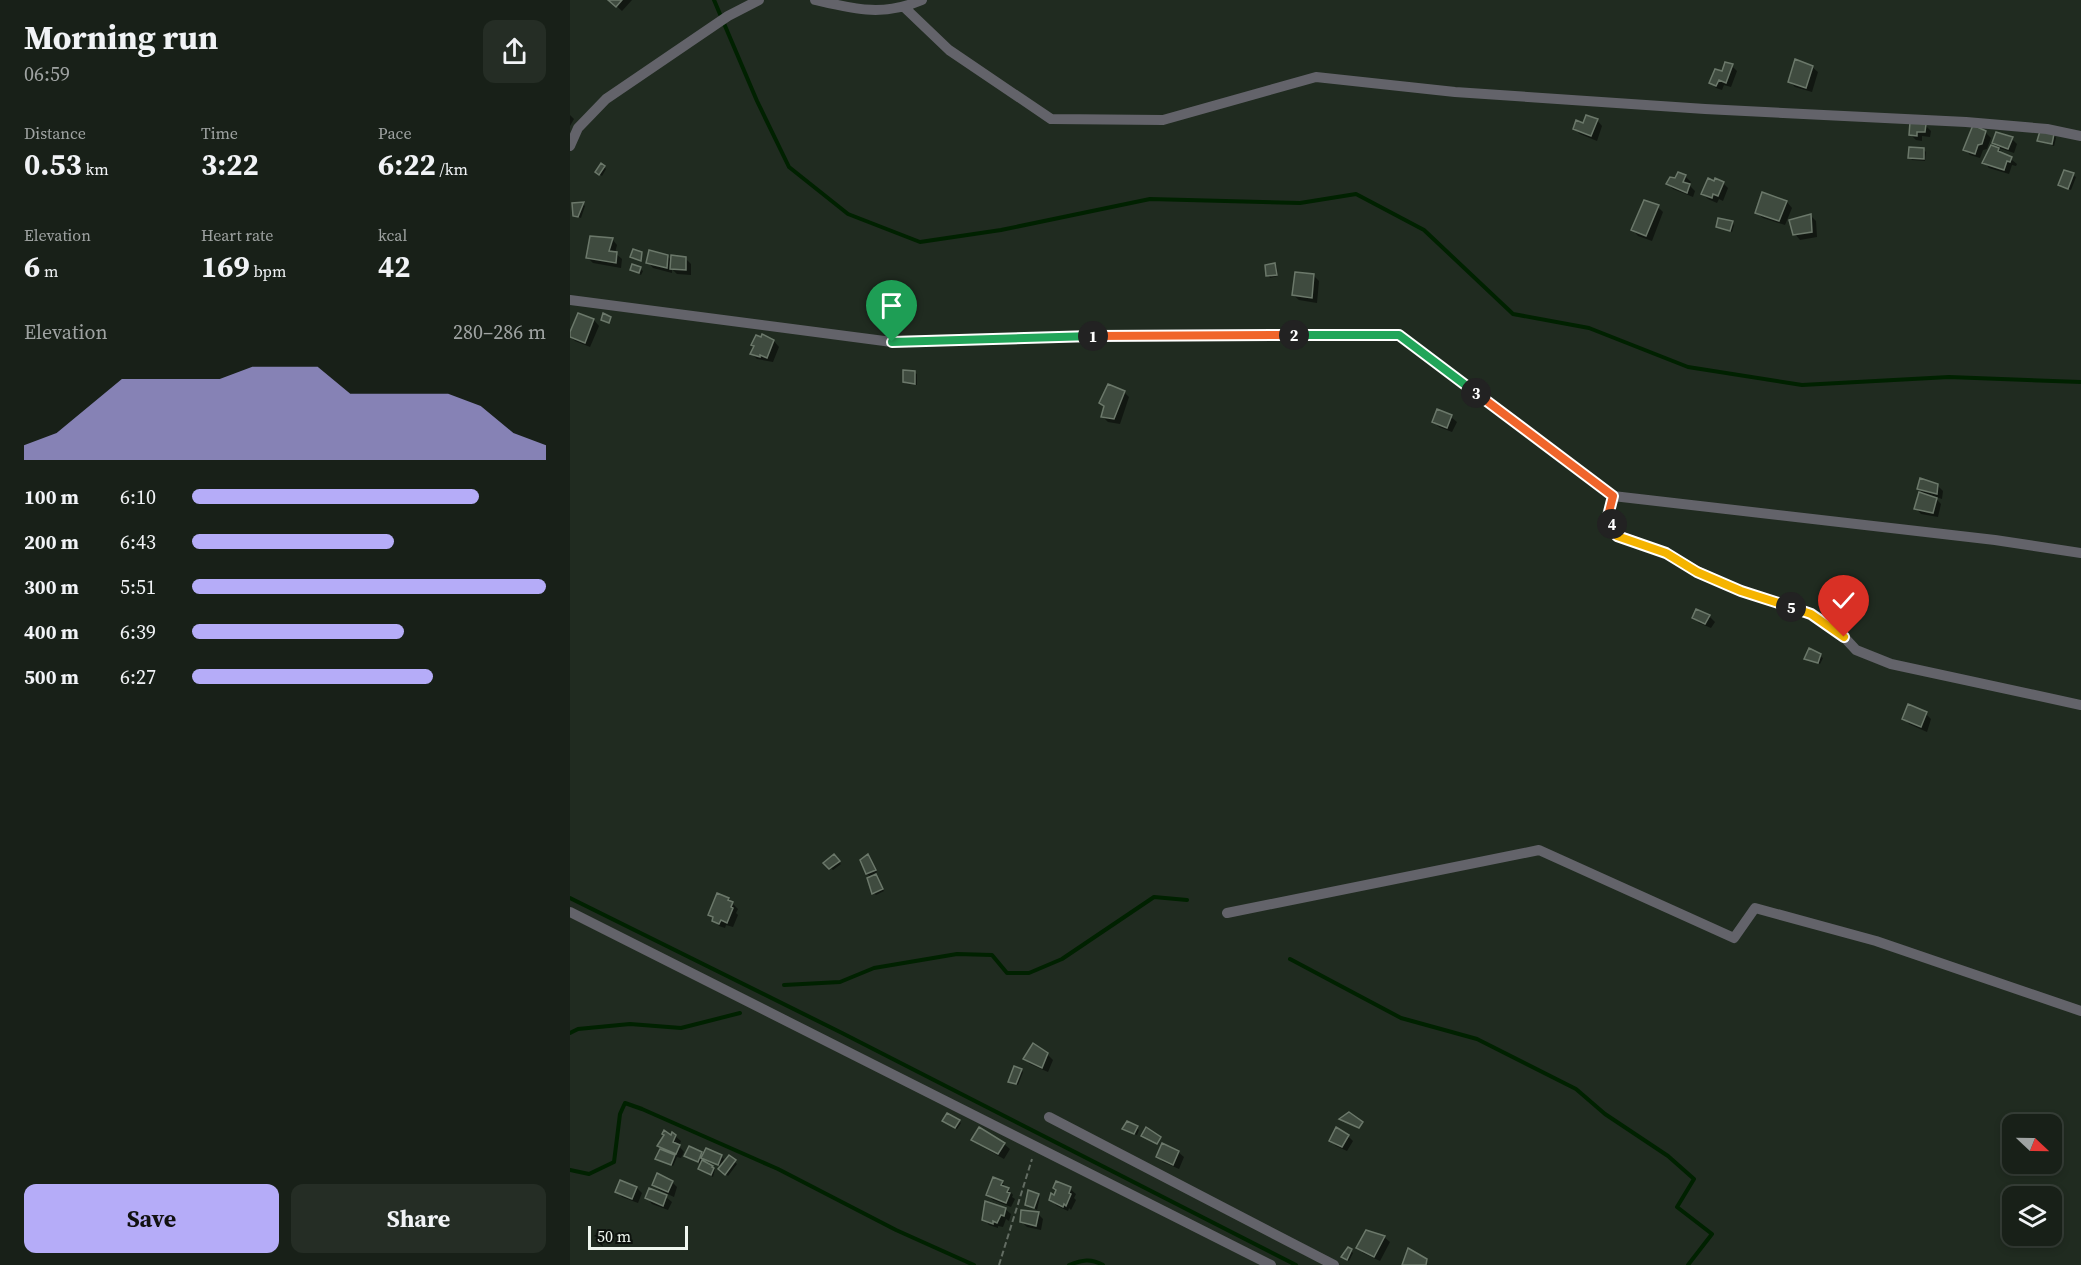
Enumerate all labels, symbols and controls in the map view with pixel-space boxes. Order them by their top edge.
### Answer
text: Morning run [24,15,218,60]
button: share [483,20,546,83]
text: 06:59 [24,60,70,88]
text: Distance [24,122,86,144]
text: Time [201,122,238,144]
text: Pace [378,122,412,144]
text: 0.53 [24,144,82,185]
text: 3:22 [201,144,259,185]
text: 6:22 [378,144,436,185]
text: km [82,158,109,180]
text: /km [436,158,468,180]
text: Elevation [24,224,91,246]
text: Heart rate [201,224,273,246]
text: kcal [378,224,407,246]
text: 6 [24,246,40,287]
text: 169 [201,246,250,287]
text: 42 [378,246,411,287]
text: m [40,260,58,282]
text: bpm [250,260,286,282]
pin [866,280,917,342]
icon: arrive [875,289,908,322]
text: Elevation [24,318,108,346]
text: 280–286 m [453,318,546,346]
pin: 2 [1279,320,1309,350]
pin: 1 [1078,321,1108,351]
text: 2 [1290,324,1298,346]
text: 1 [1089,325,1097,347]
pin: 3 [1461,378,1491,408]
text: 3 [1472,382,1480,404]
text: 100 m [24,483,79,511]
text: 6:10 [120,483,156,511]
pin: 4 [1597,509,1627,539]
text: 4 [1608,513,1616,535]
text: 200 m [24,528,79,556]
text: 6:43 [120,528,156,556]
text: 300 m [24,573,79,601]
text: 5:51 [120,573,156,601]
pin [1818,575,1869,637]
icon: check [1827,584,1860,617]
pin: 5 [1776,592,1806,622]
text: 5 [1787,596,1795,618]
text: 400 m [24,618,79,646]
text: 6:39 [120,618,156,646]
text: 500 m [24,663,79,691]
text: 6:27 [120,663,156,691]
north arrow [2002,1114,2062,1174]
map controls [2002,1114,2062,1246]
button: Save [24,1184,279,1253]
button: Share [291,1184,546,1253]
button: layers [2002,1186,2062,1246]
scale bar [588,1223,688,1250]
text: 50 m [597,1225,631,1247]

